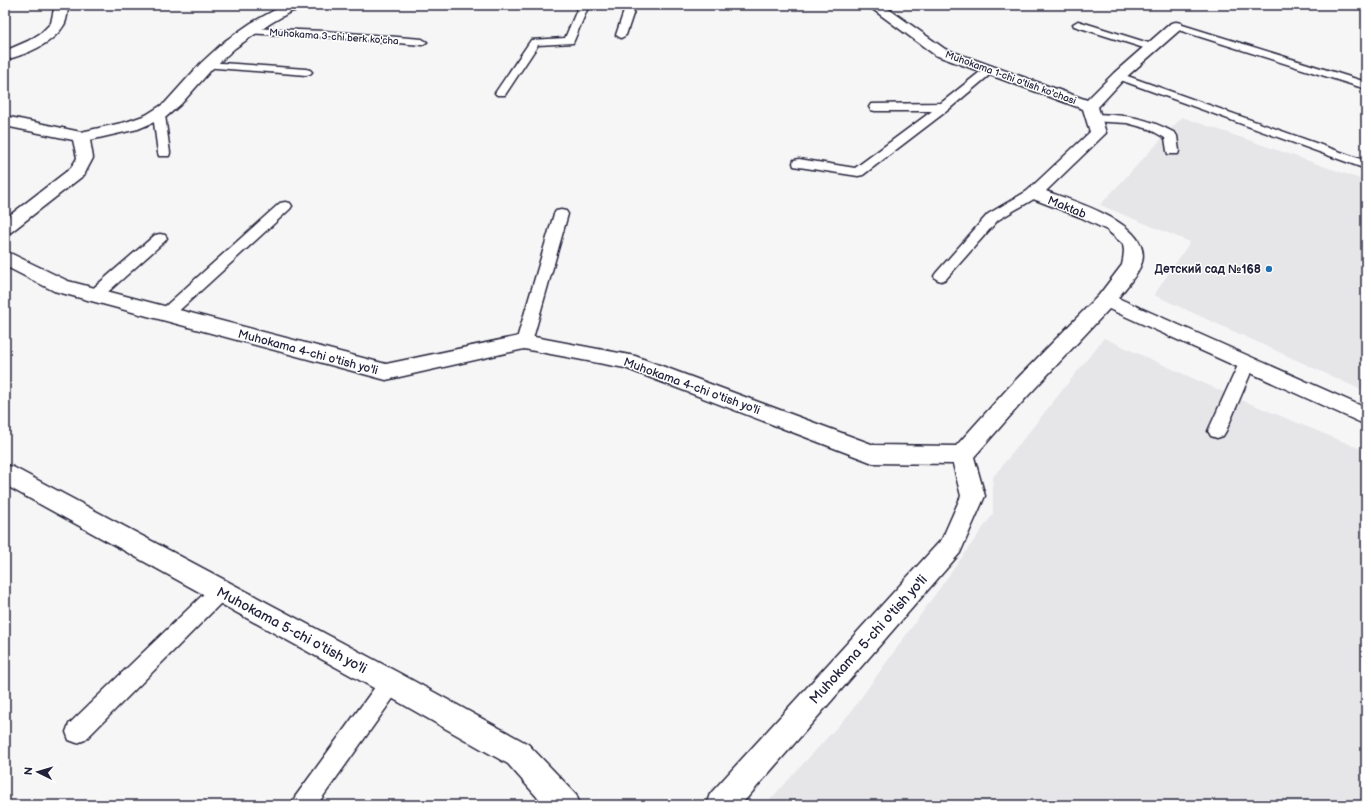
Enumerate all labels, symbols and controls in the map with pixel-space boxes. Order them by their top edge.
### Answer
street label: Muhokama 3-chi berk ko'cha [269,26,399,48]
street label: Muhokama 1-chi o'tish ko'chasi [944,49,1078,107]
street label: Maktab [1045,193,1089,222]
place label: Детский сад №168 [1155,262,1261,277]
marker: Детский сад №168 [1264,264,1274,274]
street label: Muhokama 4-chi o'tish yo'li [236,327,380,378]
street label: Muhokama 4-chi o'tish yo'li [621,355,762,418]
street label: Muhokama 5-chi o'tish yo'li [806,571,931,707]
street label: Muhokama 5-chi o'tish yo'li [214,584,370,677]
north arrow [18,752,58,792]
text: N [22,766,35,776]

